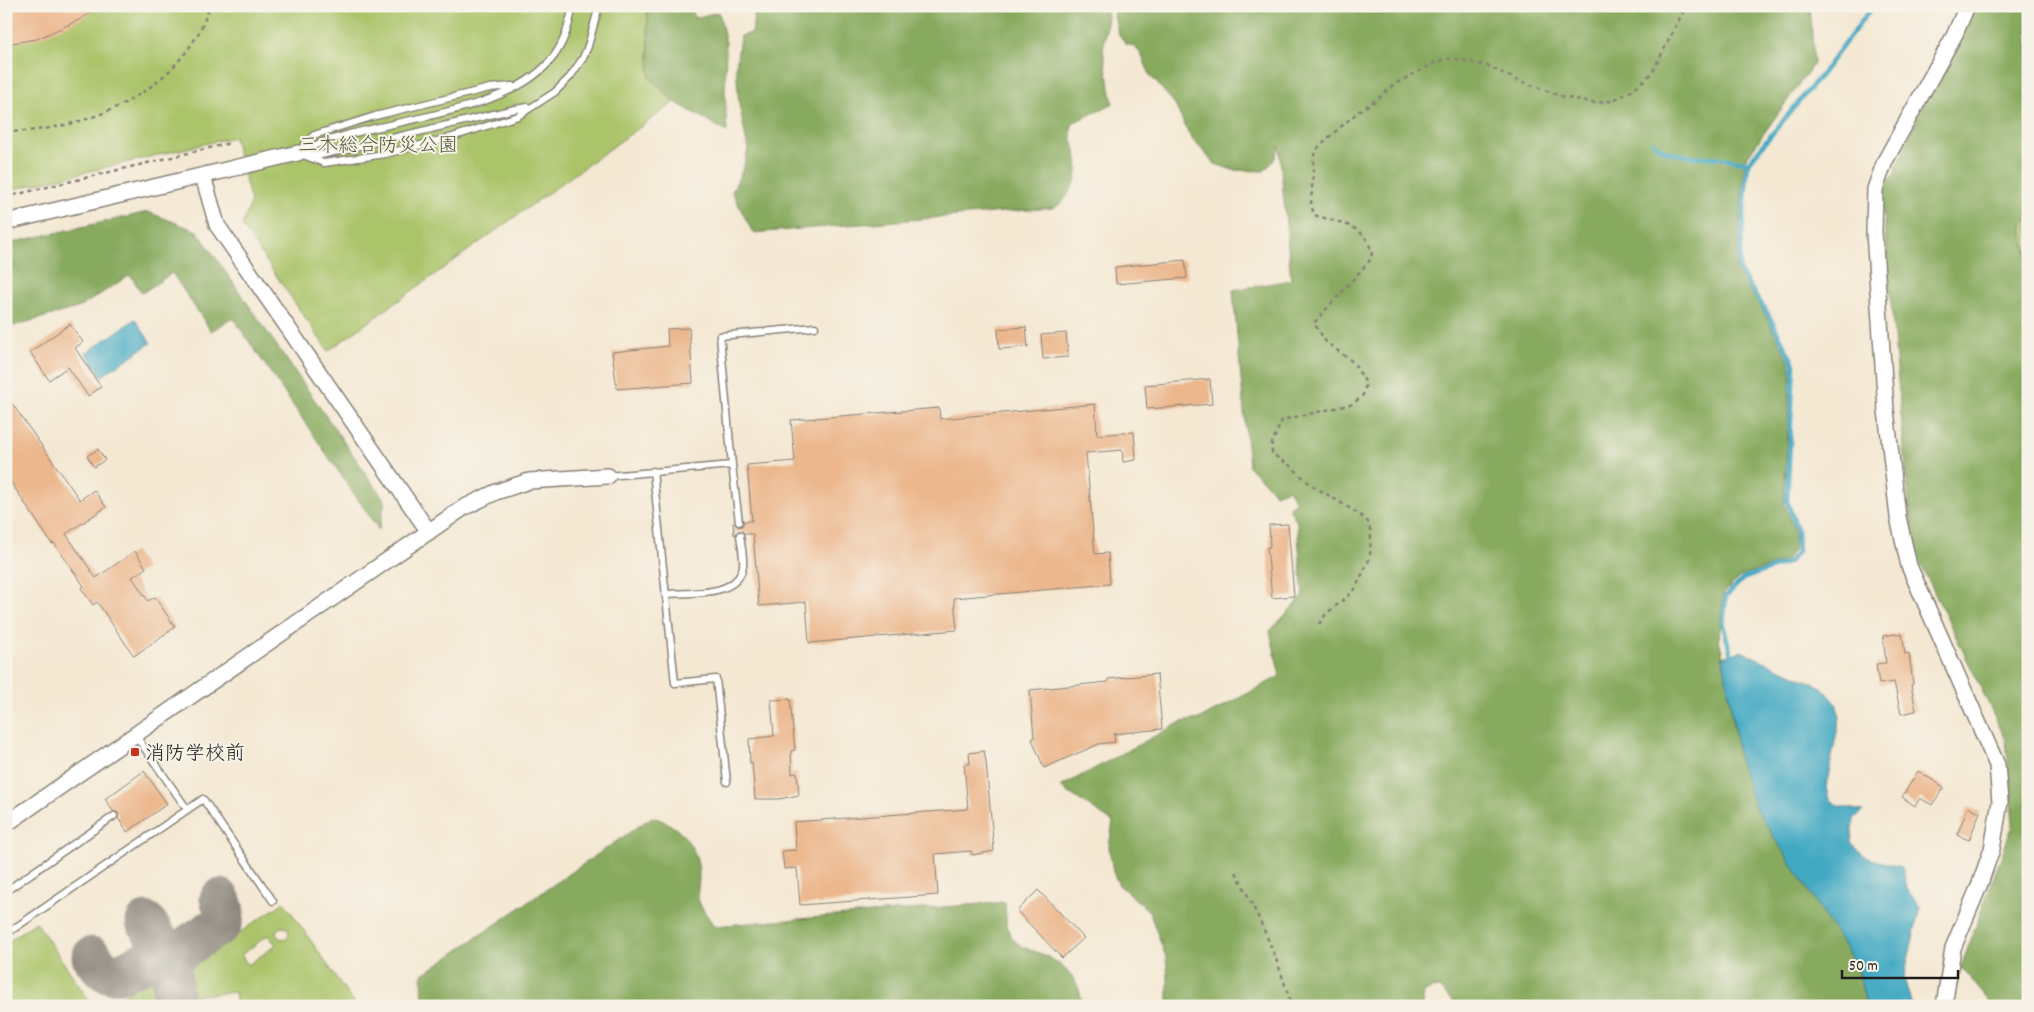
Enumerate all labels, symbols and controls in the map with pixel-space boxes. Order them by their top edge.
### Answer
park label: 三木総合防災公園 [298,133,458,161]
place label: 消防学校前 [145,741,245,769]
marker: 消防学校前 [129,746,141,758]
scale bar [1842,947,1958,979]
text: 50 m [1849,956,1878,978]

